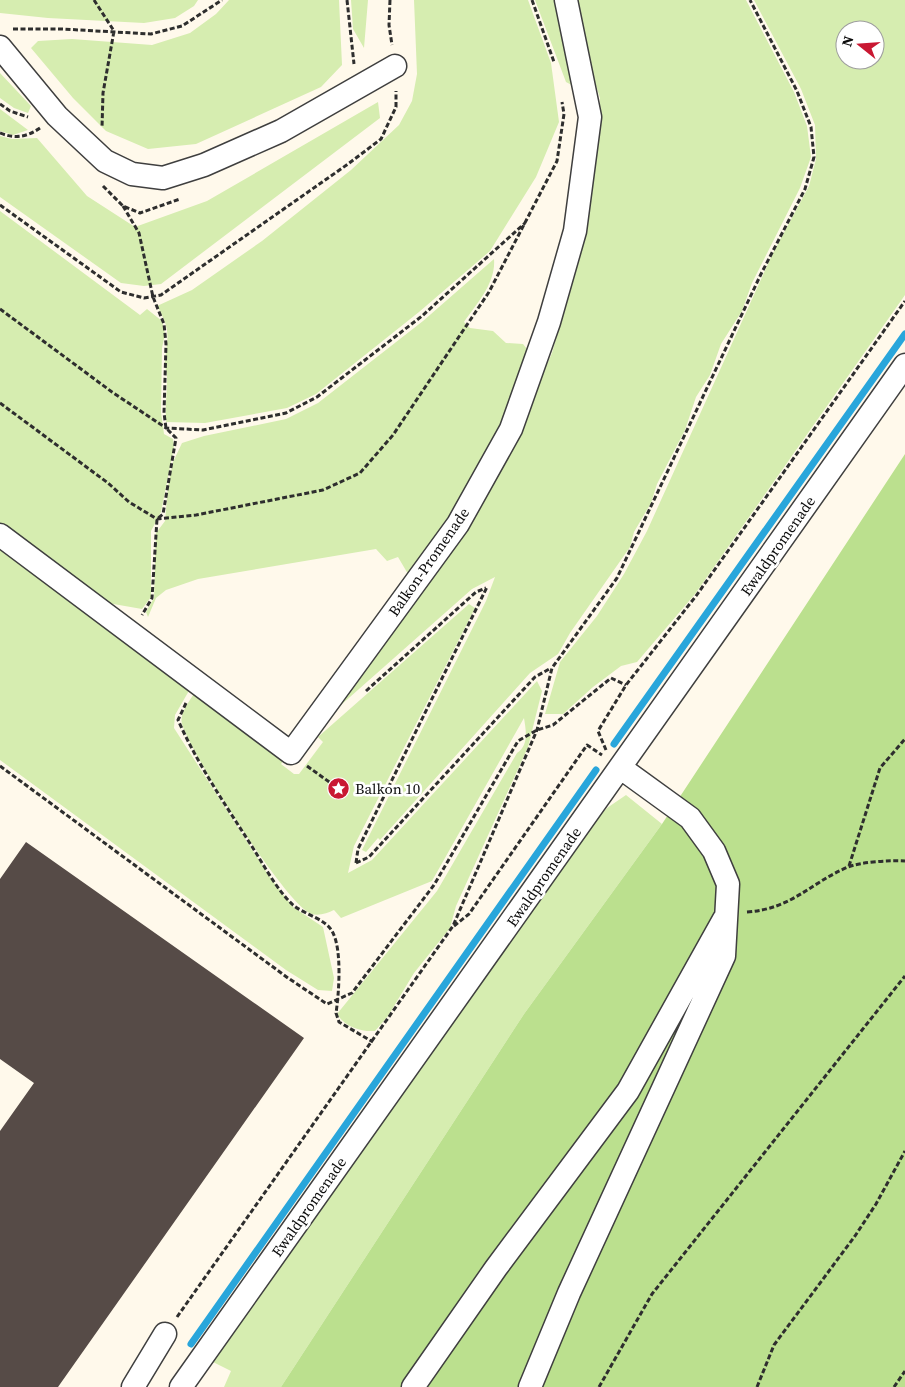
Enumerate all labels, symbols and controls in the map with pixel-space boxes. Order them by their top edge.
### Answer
north arrow [835,20,885,70]
text: N [837,33,859,49]
street label: Ewaldpromenade [735,491,820,600]
street label: Balkon-Promenade [383,503,474,620]
place icon: Balkon 10 [327,777,351,801]
place label: Balkon 10 [355,778,420,799]
street label: Ewaldpromenade [501,822,586,931]
street label: Ewaldpromenade [266,1152,351,1261]

